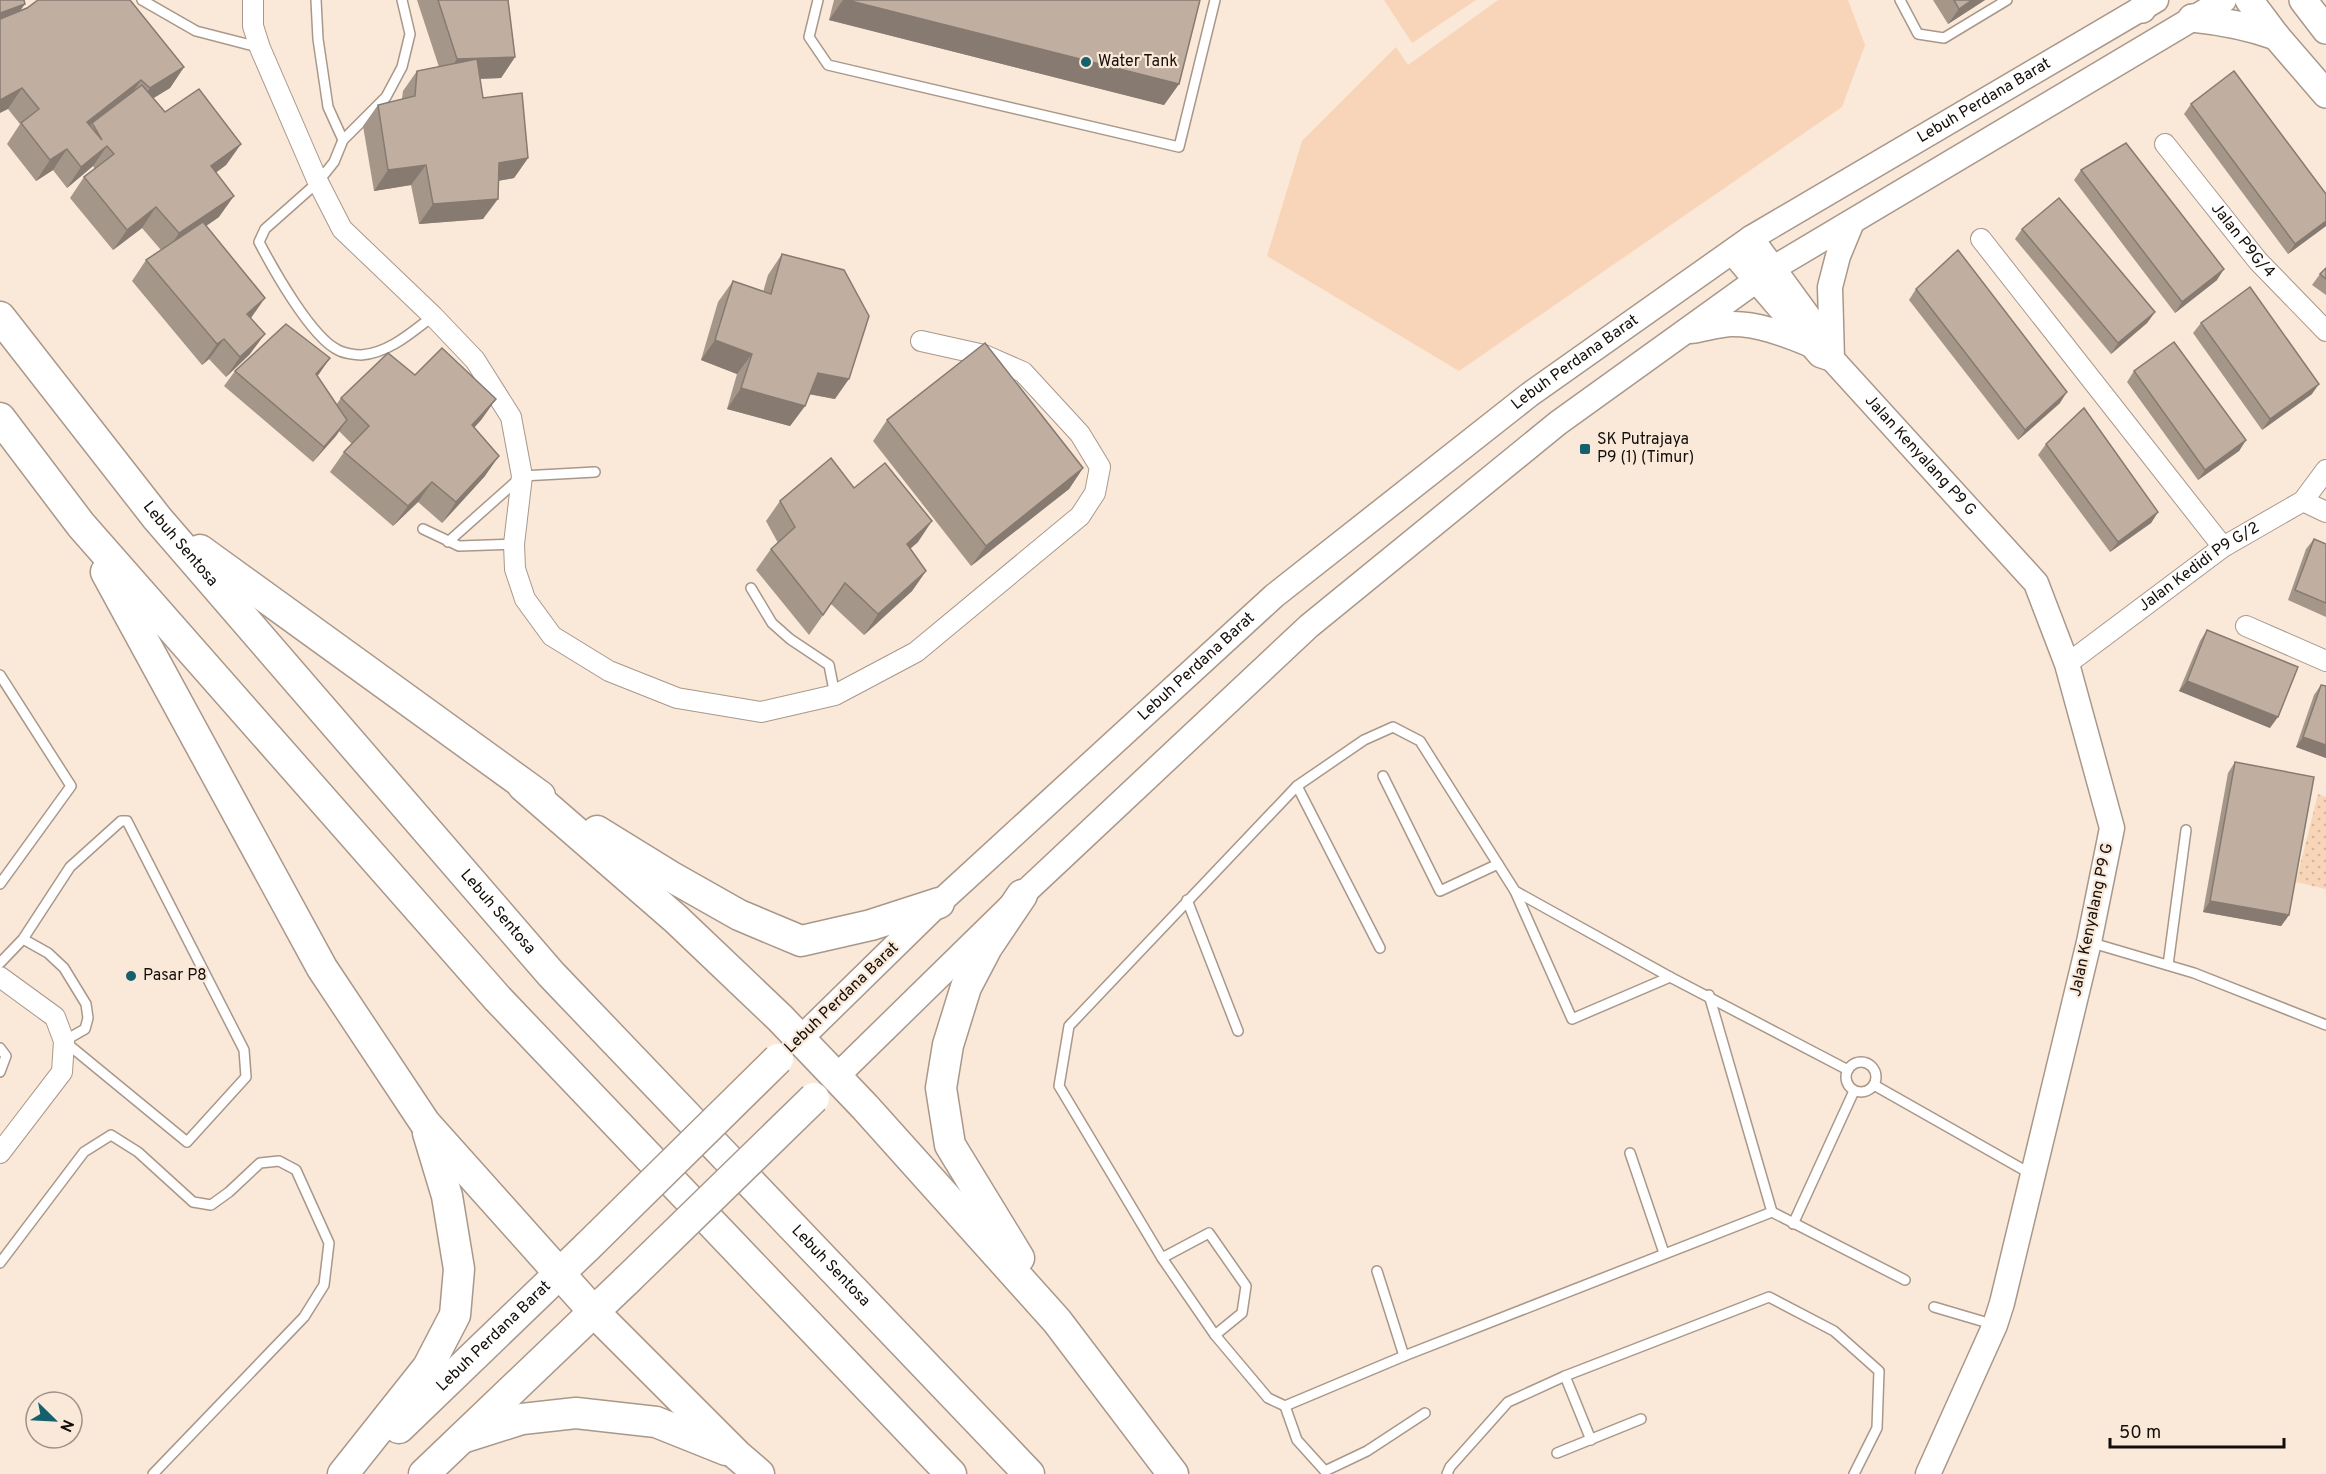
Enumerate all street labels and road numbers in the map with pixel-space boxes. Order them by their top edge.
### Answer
street label: Lebuh Perdana Barat [1914,54,2055,148]
street label: Jalan P9G/4 [2206,199,2279,282]
street label: Lebuh Perdana Barat [1508,311,1643,415]
street label: Jalan Kenyalang P9 G [1860,391,1980,520]
street label: Lebuh Sentosa [138,498,222,591]
street label: Jalan Kedidi P9 G/2 [2135,518,2263,617]
street label: Lebuh Perdana Barat [1134,608,1259,725]
street label: Jalan Kenyalang P9 G [2066,841,2118,999]
street label: Lebuh Sentosa [455,866,540,959]
street label: Lebuh Perdana Barat [781,938,903,1058]
street label: Lebuh Sentosa [787,1221,874,1311]
street label: Lebuh Perdana Barat [433,1277,556,1396]

